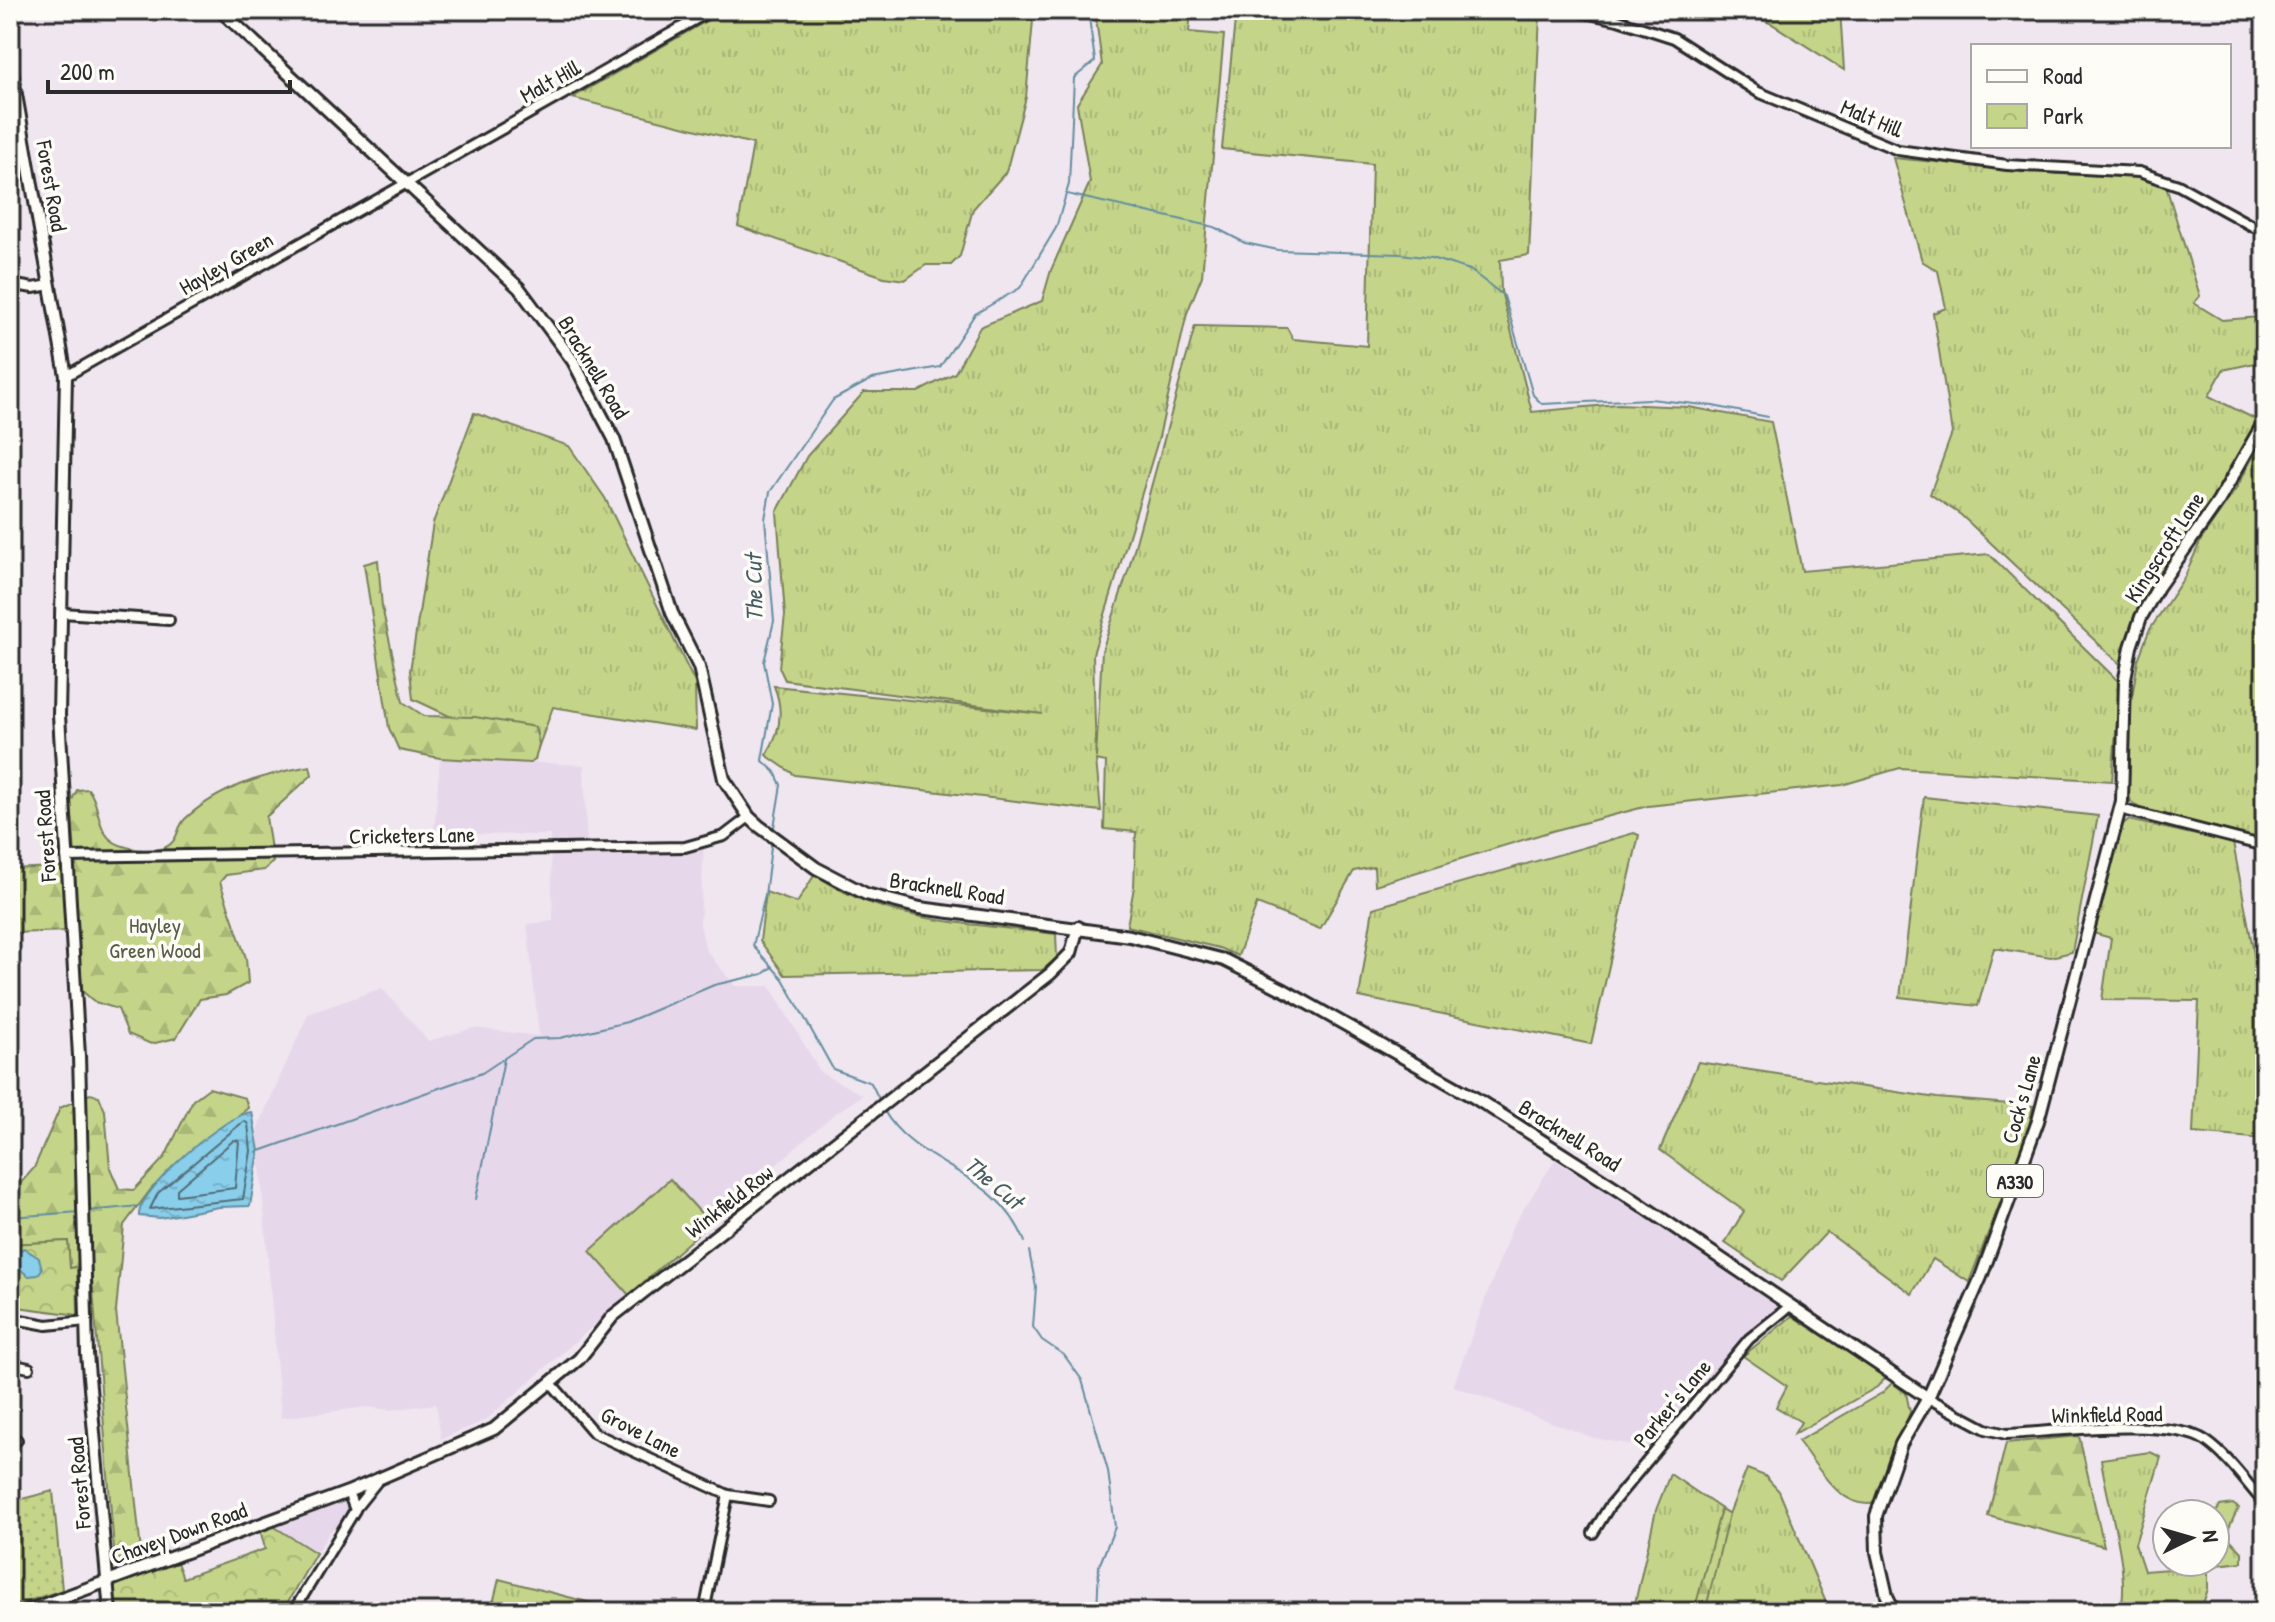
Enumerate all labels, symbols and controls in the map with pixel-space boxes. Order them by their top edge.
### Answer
scale bar [48,44,290,94]
legend [1971,44,2231,148]
street label: Malt Hill [514,52,586,110]
text: 200 m [60,55,115,87]
text: Road [2043,59,2082,91]
street label: Malt Hill [1836,92,1908,145]
text: Park [2043,99,2083,131]
street label: Forest Road [29,137,75,234]
street label: Hayley Green [174,224,278,302]
street label: Bracknell Road [551,310,637,424]
street label: Kingscroft Lane [2117,486,2211,608]
water label: The Cut [736,550,770,622]
street label: Forest Road [27,789,63,884]
street label: Cricketers Lane [349,819,475,851]
street label: Bracknell Road [888,864,1007,912]
park label: Hayley Green Wood [109,910,201,965]
street label: Cock's Lane [1994,1051,2048,1147]
street label: Bracknell Road [1513,1092,1627,1178]
water label: The Cut [958,1148,1033,1218]
street label: Winkfield Row [679,1157,779,1245]
road number: A330 [1987,1165,2043,1197]
street label: Parker's Lane [1626,1352,1718,1454]
street label: Winkfield Road [2051,1398,2163,1430]
street label: Grove Lane [596,1399,686,1465]
street label: Forest Road [60,1436,98,1531]
street label: Chavey Down Road [107,1494,251,1571]
north arrow [2151,1498,2231,1578]
text: N [2195,1529,2226,1544]

